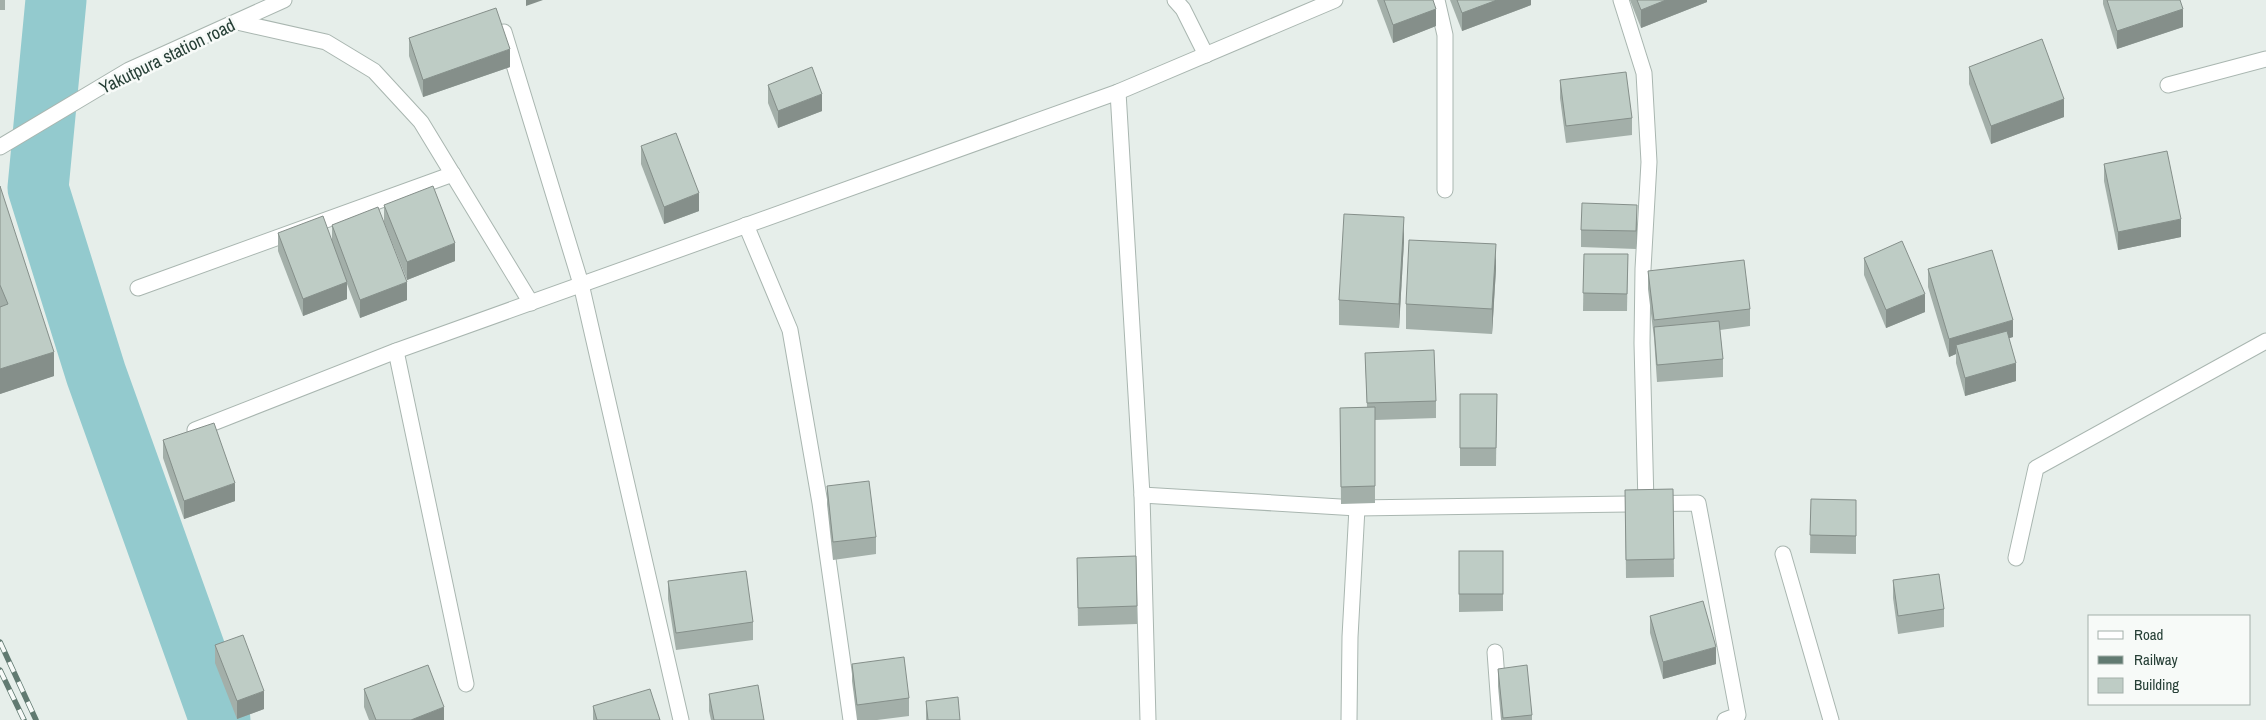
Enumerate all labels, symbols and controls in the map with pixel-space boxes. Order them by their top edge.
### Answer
street label: Yakutpura station road [95,12,239,100]
legend [2088,615,2251,705]
text: Road [2134,624,2163,645]
text: Railway [2134,649,2179,670]
text: Building [2134,674,2179,695]

